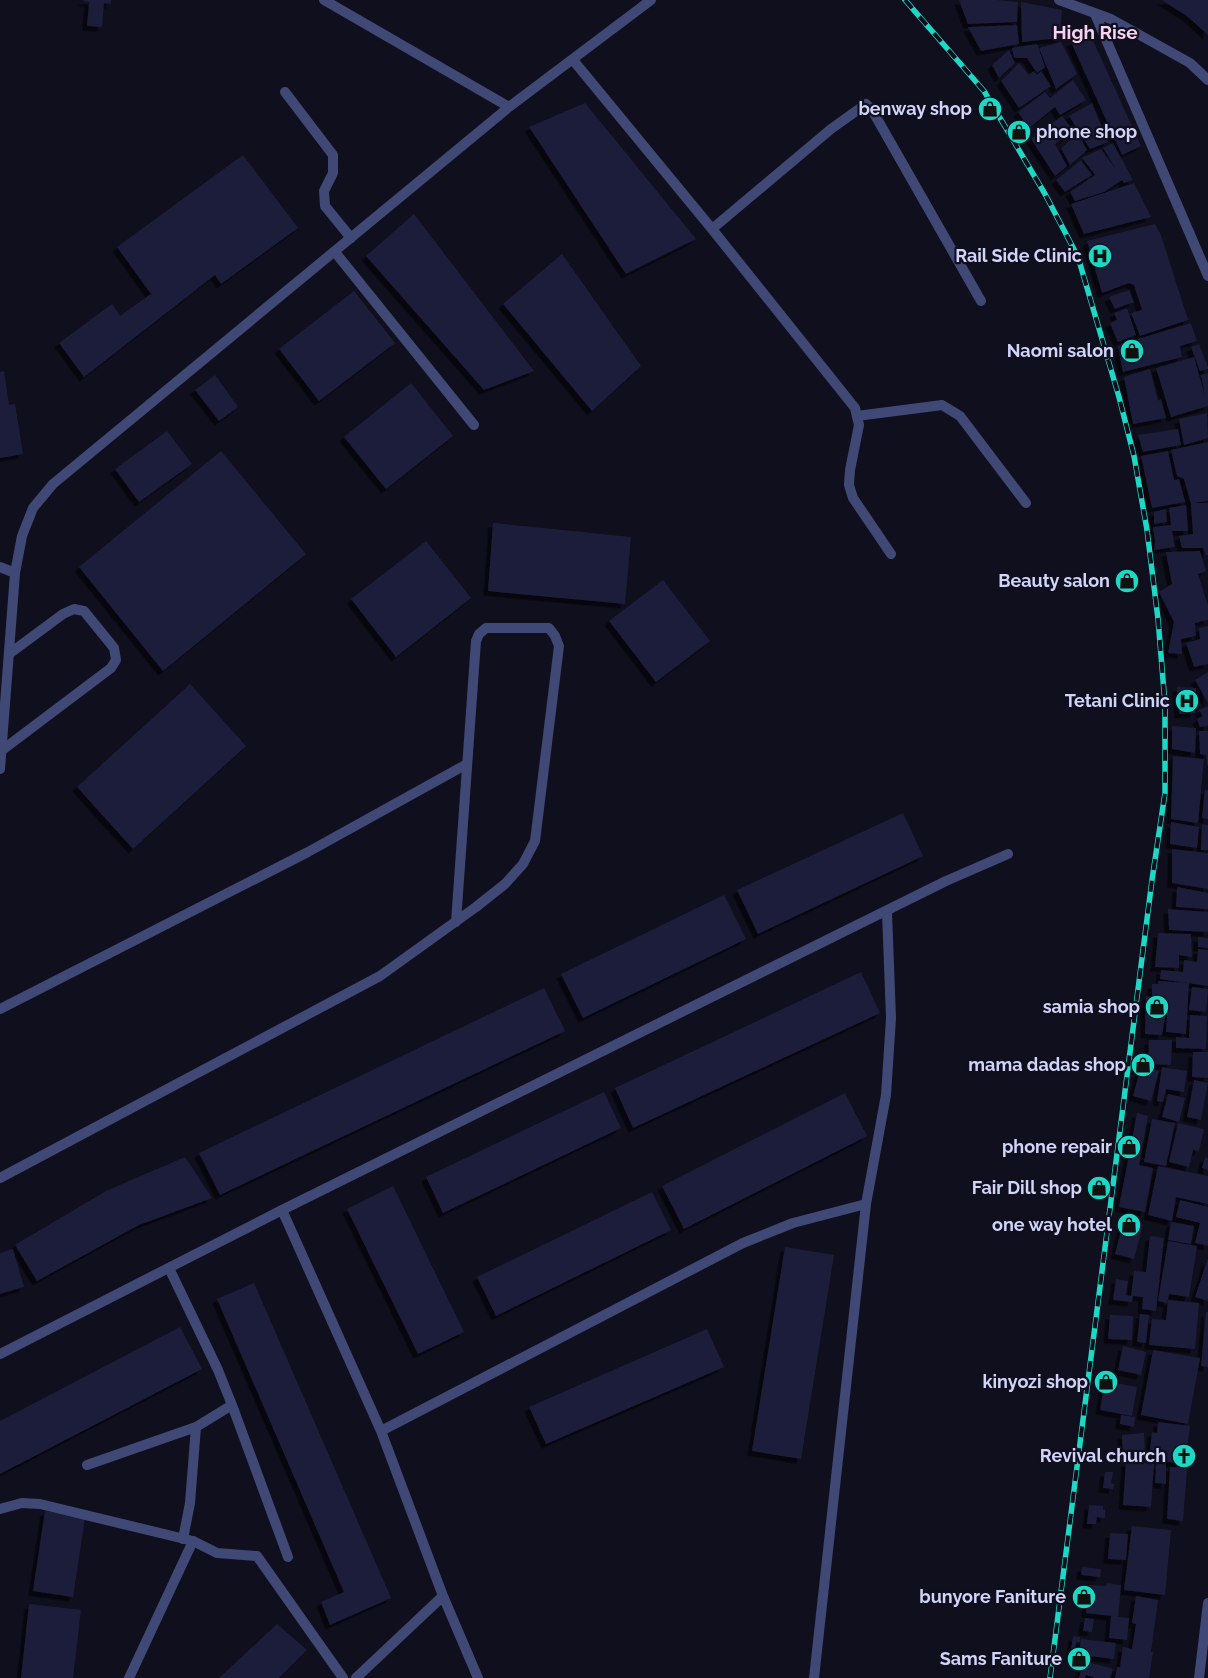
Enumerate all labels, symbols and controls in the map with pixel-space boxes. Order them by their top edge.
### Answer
district label: High Rise [1052,21,1138,43]
shop icon: benway shop [977,96,1003,122]
place label: benway shop [858,98,972,119]
shop icon: phone shop [1006,119,1032,145]
place label: phone shop [1036,121,1137,142]
hospital icon: Rail Side Clinic [1087,243,1113,269]
place label: Rail Side Clinic [955,245,1082,266]
shop icon: Naomi salon [1119,338,1145,364]
place label: Naomi salon [1007,340,1114,361]
shop icon: Beauty salon [1114,568,1140,594]
place label: Beauty salon [998,570,1110,591]
hospital icon: Tetani Clinic [1174,688,1200,714]
place label: Tetani Clinic [1065,690,1170,711]
shop icon: samia shop [1144,994,1170,1020]
place label: samia shop [1043,996,1140,1017]
shop icon: mama dadas shop [1130,1052,1156,1078]
place label: mama dadas shop [968,1054,1126,1075]
shop icon: phone repair [1116,1134,1142,1160]
place label: phone repair [1002,1136,1112,1157]
shop icon: Fair Dill shop [1086,1175,1112,1201]
place label: Fair Dill shop [972,1177,1082,1198]
shop icon: one way hotel [1116,1212,1142,1238]
place label: one way hotel [992,1214,1112,1235]
shop icon: kinyozi shop [1093,1369,1119,1395]
place label: kinyozi shop [982,1371,1088,1392]
church icon: Revival church [1171,1443,1197,1469]
place label: Revival church [1040,1445,1166,1466]
shop icon: bunyore Faniture [1071,1584,1097,1610]
place label: bunyore Faniture [919,1586,1066,1607]
shop icon: Sams Faniture [1066,1646,1092,1672]
place label: Sams Faniture [940,1648,1062,1669]

